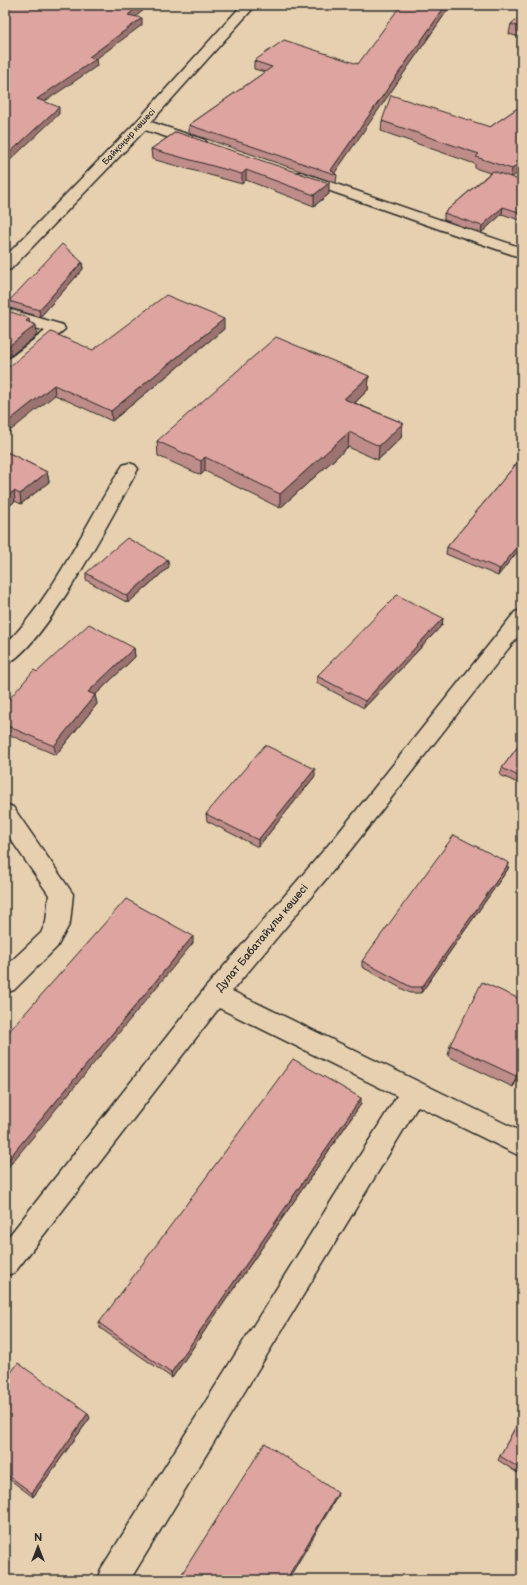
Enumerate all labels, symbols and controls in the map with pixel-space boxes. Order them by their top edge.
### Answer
street label: Байқоңыр көшесі [100,107,158,167]
street label: Дулат Бабатайұлы көшесі [213,882,311,994]
north arrow [18,1527,58,1567]
text: N [34,1531,42,1544]

